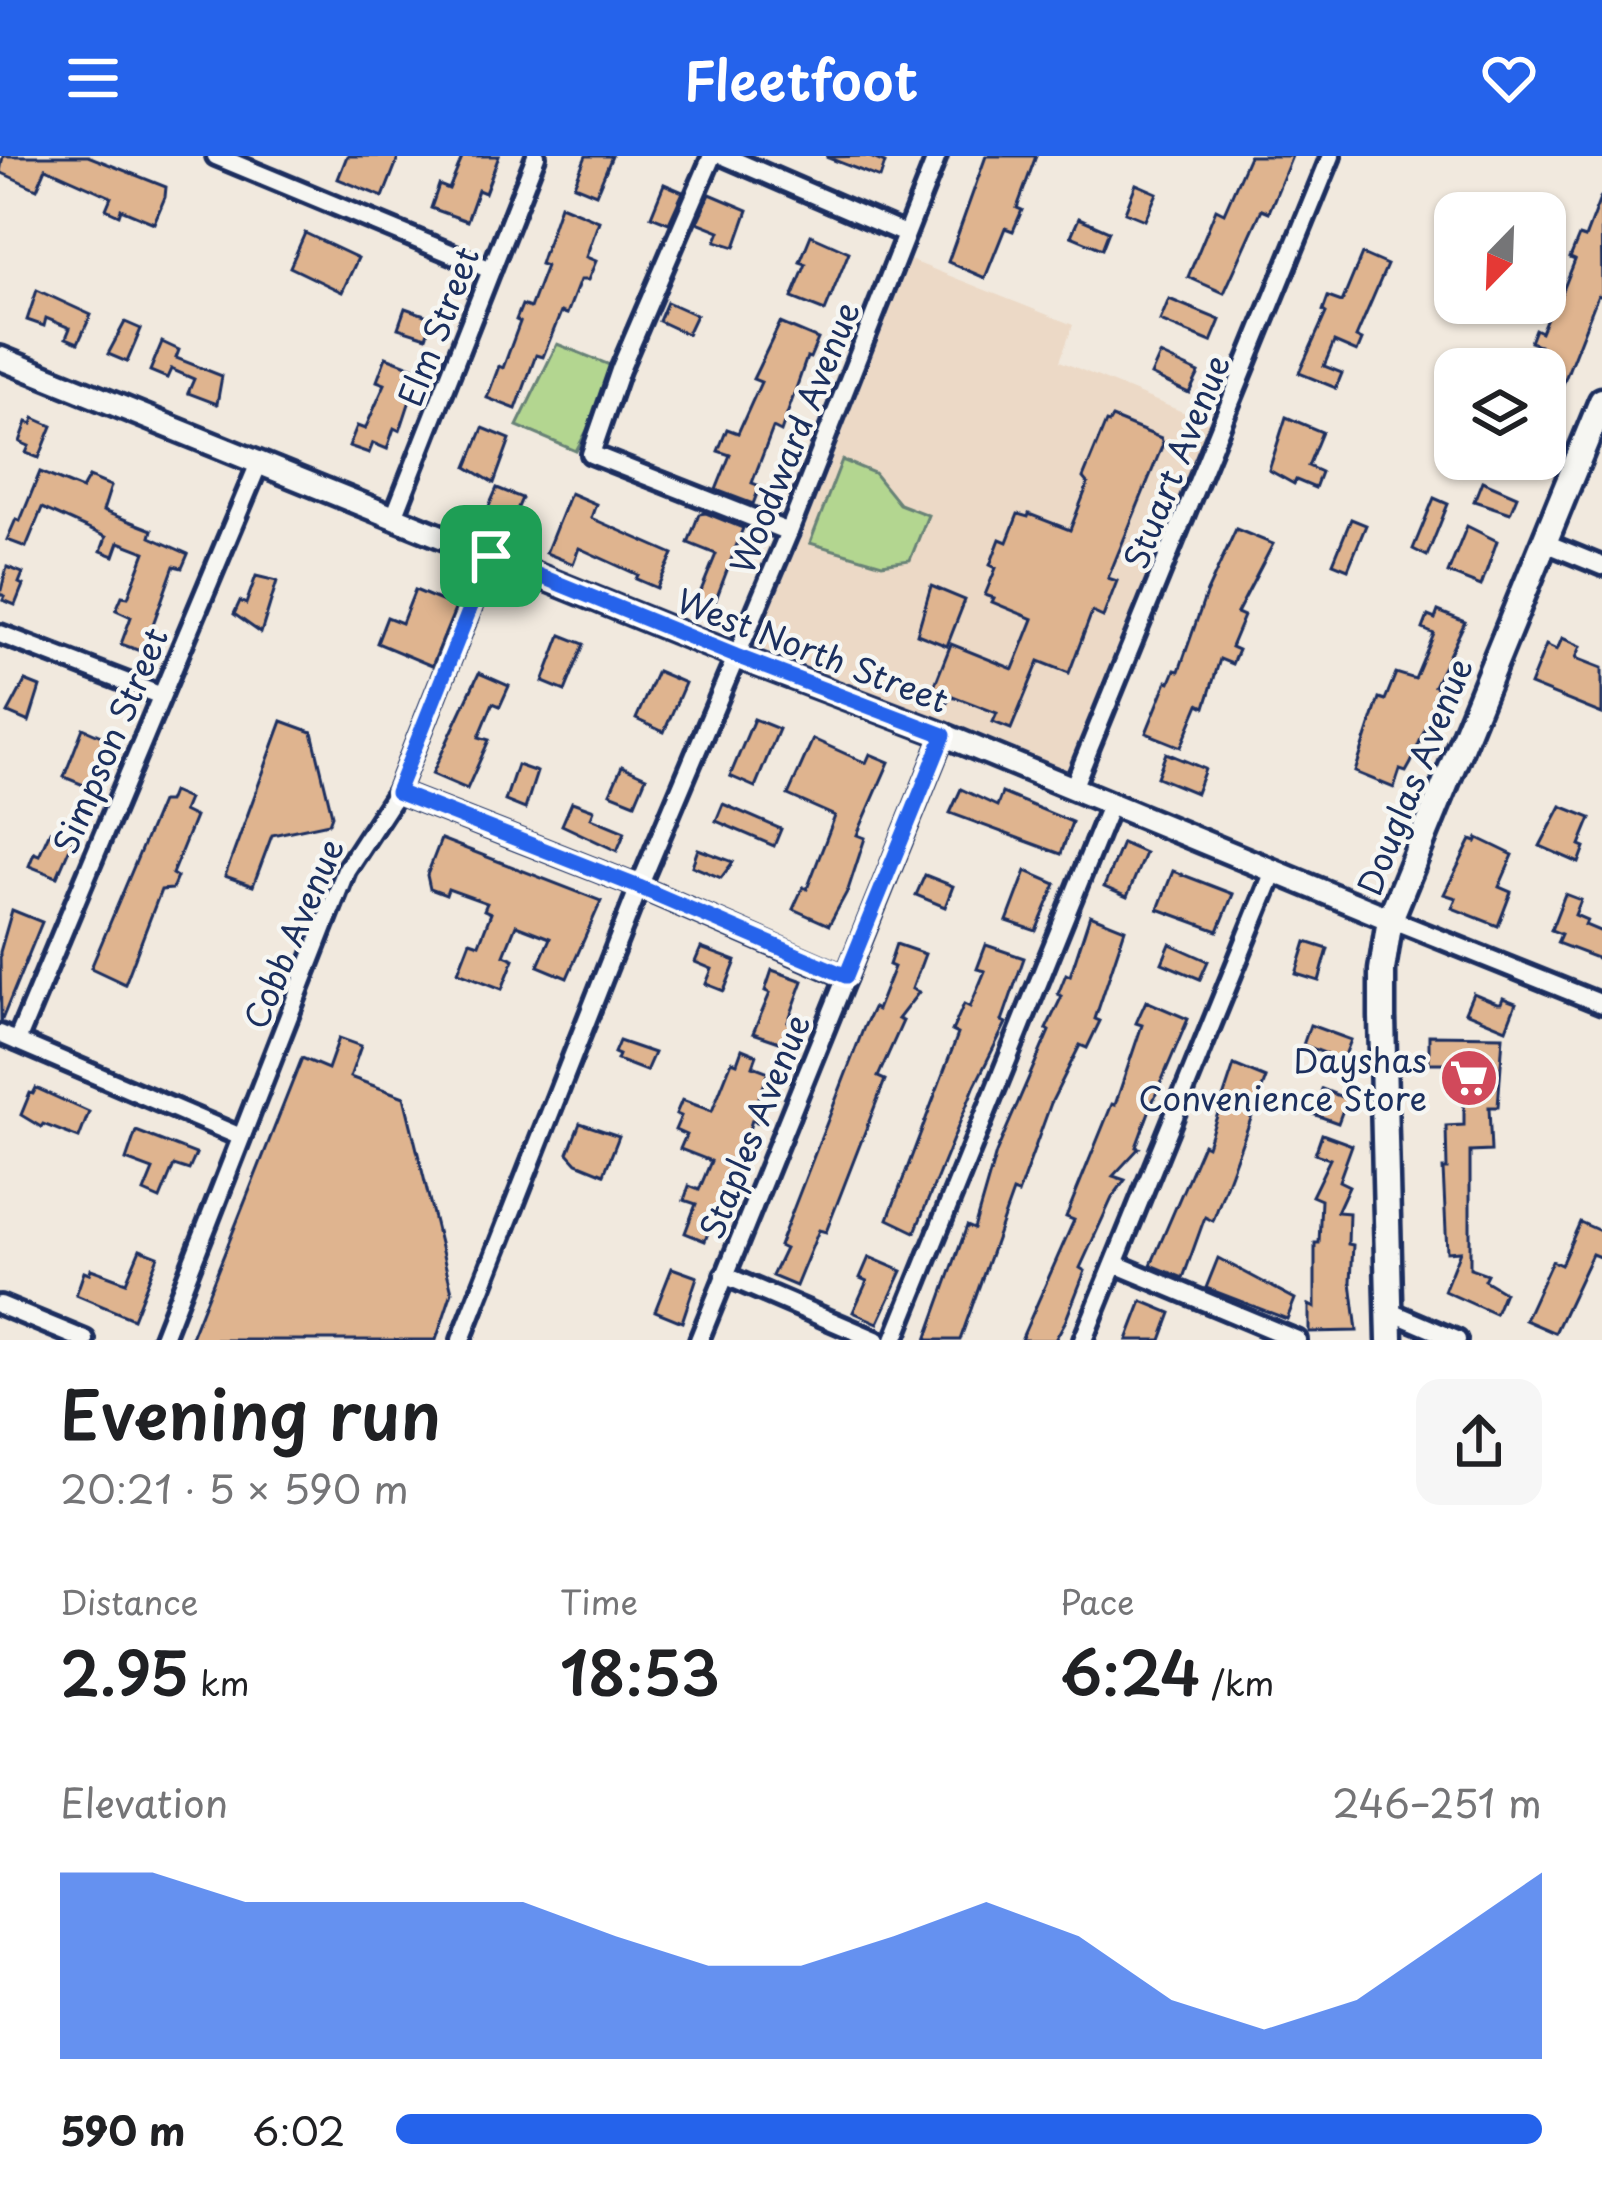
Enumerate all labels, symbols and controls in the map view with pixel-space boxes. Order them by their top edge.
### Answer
text: Fleetfoot [684,38,918,119]
icon: menu [60,45,126,111]
icon: heart [1476,45,1542,111]
north arrow [1434,192,1566,324]
map controls [1434,192,1566,480]
street label: Elm Street [384,239,490,413]
street label: Woodward Avenue [716,293,870,581]
street label: Stuart Avenue [1109,346,1241,576]
button: layers [1434,348,1566,480]
pin [440,505,542,607]
icon: arrive [458,523,524,589]
street label: West North Street [670,574,956,724]
street label: Simpson Street [39,619,179,861]
street label: Douglas Avenue [1343,650,1483,902]
street label: Cobb Avenue [229,830,355,1036]
street label: Staples Avenue [685,1006,821,1246]
place label: Dayshas Convenience Store [1138,1034,1427,1122]
supermarket icon: Dayshas Convenience Store [1438,1047,1500,1109]
text: Evening run [60,1363,441,1462]
button: share [1416,1379,1542,1505]
text: 20:21 · 5 × 590 m [60,1458,409,1517]
text: Distance [60,1576,198,1626]
text: Time [560,1576,638,1626]
text: Pace [1060,1576,1134,1626]
text: 2.95 [60,1626,189,1716]
text: 18:53 [560,1626,720,1716]
text: 6:24 [1060,1626,1201,1716]
text: km [189,1657,250,1707]
text: /km [1201,1657,1274,1707]
text: Elevation [60,1772,228,1831]
text: 246–251 m [1332,1772,1542,1831]
text: 590 m [60,2100,185,2159]
text: 6:02 [252,2100,345,2159]

